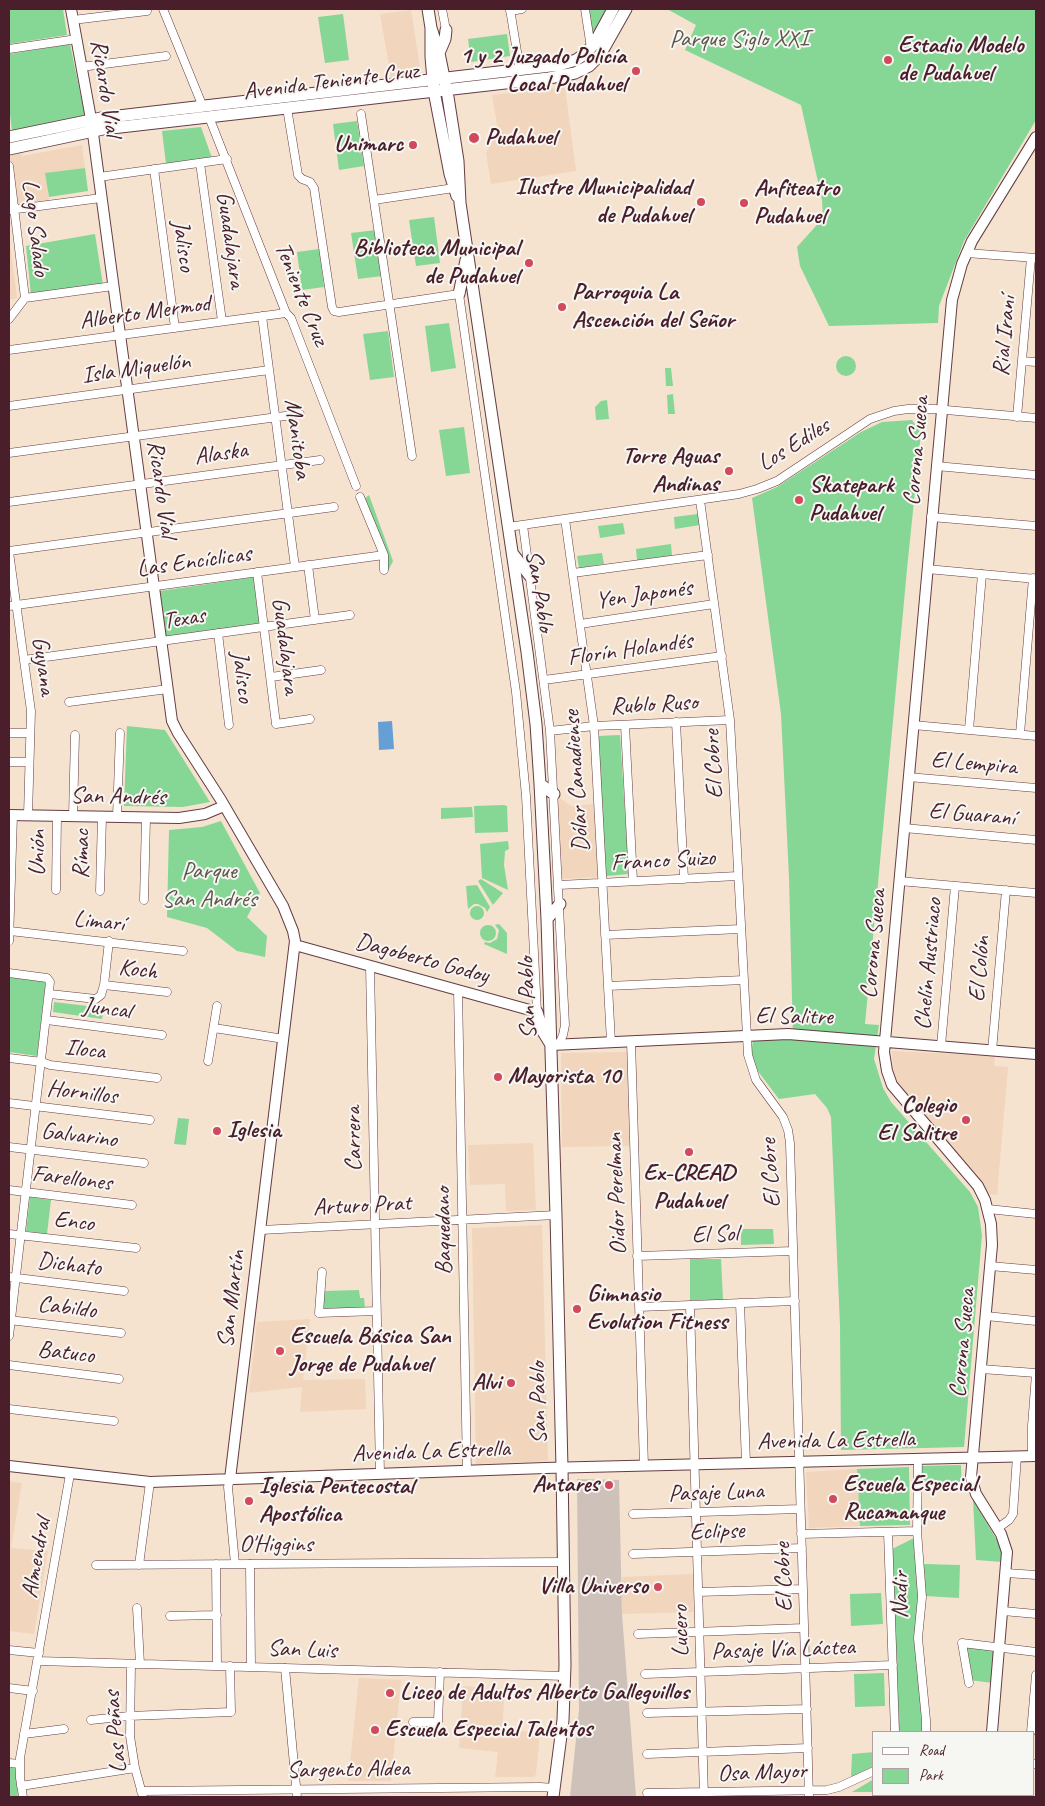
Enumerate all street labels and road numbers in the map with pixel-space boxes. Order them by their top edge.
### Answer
street label: Ricardo Vial [83,37,127,139]
street label: Avenida Teniente Cruz [242,57,420,107]
street label: Lago Salado [15,178,55,278]
street label: Guadalajara [209,190,251,290]
street label: Jalisco [165,218,201,274]
street label: Teniente Cruz [267,238,335,350]
street label: Alberto Mermod [78,290,212,336]
street label: Rial Iraní [987,295,1023,377]
street label: Isla Miquelón [80,347,192,391]
street label: Corona Sueca [898,395,936,507]
street label: Manitoba [277,397,317,481]
street label: Los Ediles [753,412,835,478]
street label: Alaska [193,436,249,472]
street label: Ricardo Vial [140,439,182,539]
street label: Las Encíclicas [135,540,253,584]
street label: San Pablo [518,548,560,634]
street label: Yen Japonés [594,574,694,616]
street label: Guadalajara [265,596,305,696]
street label: Texas [161,601,207,637]
street label: Florín Holandés [566,627,694,673]
street label: Guyana [25,635,61,697]
street label: Jalisco [225,650,259,704]
street label: Rublo Ruso [610,688,698,722]
street label: Dólar Canadiense [558,709,596,853]
street label: El Cobre [698,729,730,799]
street label: El Lempira [930,746,1018,782]
street label: San Andrés [70,782,166,812]
street label: El Guaraní [928,797,1016,833]
street label: Rímac [67,829,97,879]
street label: Unión [23,830,53,876]
street label: Franco Suizo [610,844,716,878]
street label: Corona Sueca [855,888,893,1000]
street label: Chelín Austriaco [909,897,949,1031]
street label: Limarí [72,905,126,939]
street label: Dagoberto Godoy [352,927,492,991]
street label: El Colón [963,935,997,1003]
street label: Koch [117,953,159,987]
street label: San Pablo [512,956,544,1040]
street label: Juncal [81,992,133,1026]
street label: El Salitre [755,1002,833,1032]
street label: Iloca [63,1033,107,1067]
street label: Hornillos [45,1074,119,1112]
street label: Carrera [339,1106,369,1172]
street label: Galvarino [39,1117,119,1155]
street label: Oidor Perelman [600,1132,634,1256]
street label: El Cobre [754,1137,788,1209]
street label: Farellones [30,1160,114,1198]
street label: Baquedano [429,1187,459,1275]
street label: Arturo Prat [312,1189,412,1223]
street label: Enco [52,1205,96,1239]
street label: El Sol [691,1220,739,1250]
street label: Dichato [35,1247,103,1283]
street label: San Martín [212,1249,252,1349]
street label: Corona Sueca [944,1287,982,1399]
street label: Cabildo [36,1290,98,1326]
street label: Batuco [36,1335,96,1371]
street label: San Pablo [524,1362,554,1444]
street label: Avenida La Estrella [757,1425,915,1457]
street label: Avenida La Estrella [352,1435,510,1469]
street label: Pasaje Luna [668,1477,764,1509]
street label: Almendral [16,1516,58,1600]
street label: Eclipse [689,1517,745,1547]
street label: O'Higgins [239,1531,313,1559]
street label: El Cobre [768,1542,800,1612]
street label: Nadir [886,1571,916,1619]
street label: Lucero [666,1605,696,1657]
street label: Pasaje Vía Láctea [710,1633,856,1667]
street label: San Luis [267,1634,337,1666]
street label: Las Peñas [98,1690,134,1774]
street label: Sargento Aldea [286,1755,410,1785]
street label: Osa Mayor [717,1757,807,1789]

